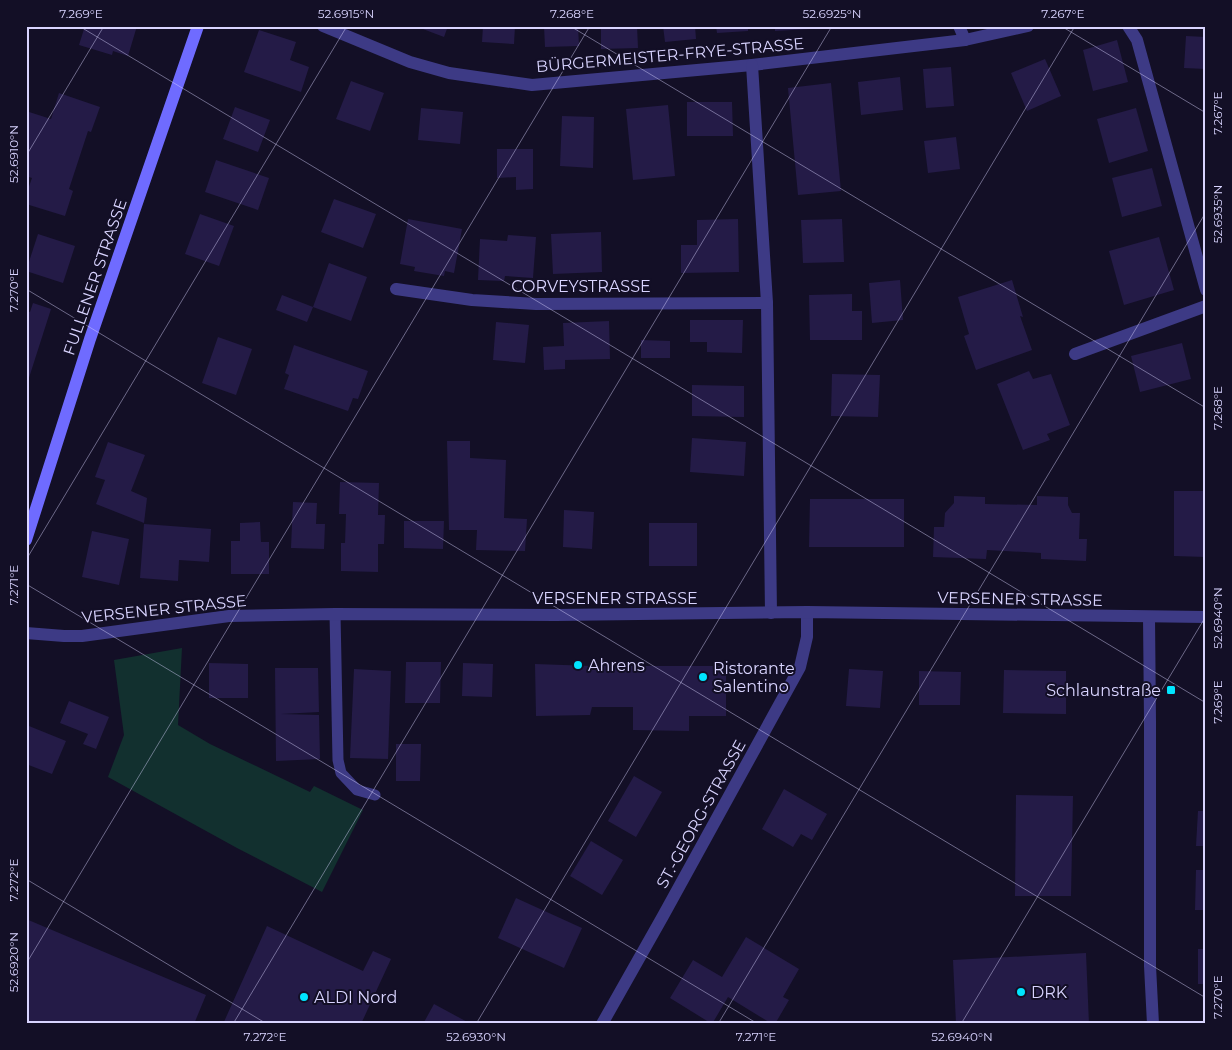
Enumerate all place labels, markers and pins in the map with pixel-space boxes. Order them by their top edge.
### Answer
place label: Ahrens [588,656,645,675]
marker: Ahrens [572,659,584,671]
place label: Ristorante Salentino [713,659,795,696]
marker: Ristorante Salentino [697,671,709,683]
place label: Schlaunstraße [1046,681,1161,700]
marker: Schlaunstraße [1165,684,1177,696]
place label: DRK [1031,983,1068,1002]
marker: DRK [1015,986,1027,998]
place label: ALDI Nord [314,988,397,1007]
marker: ALDI Nord [298,991,310,1003]

